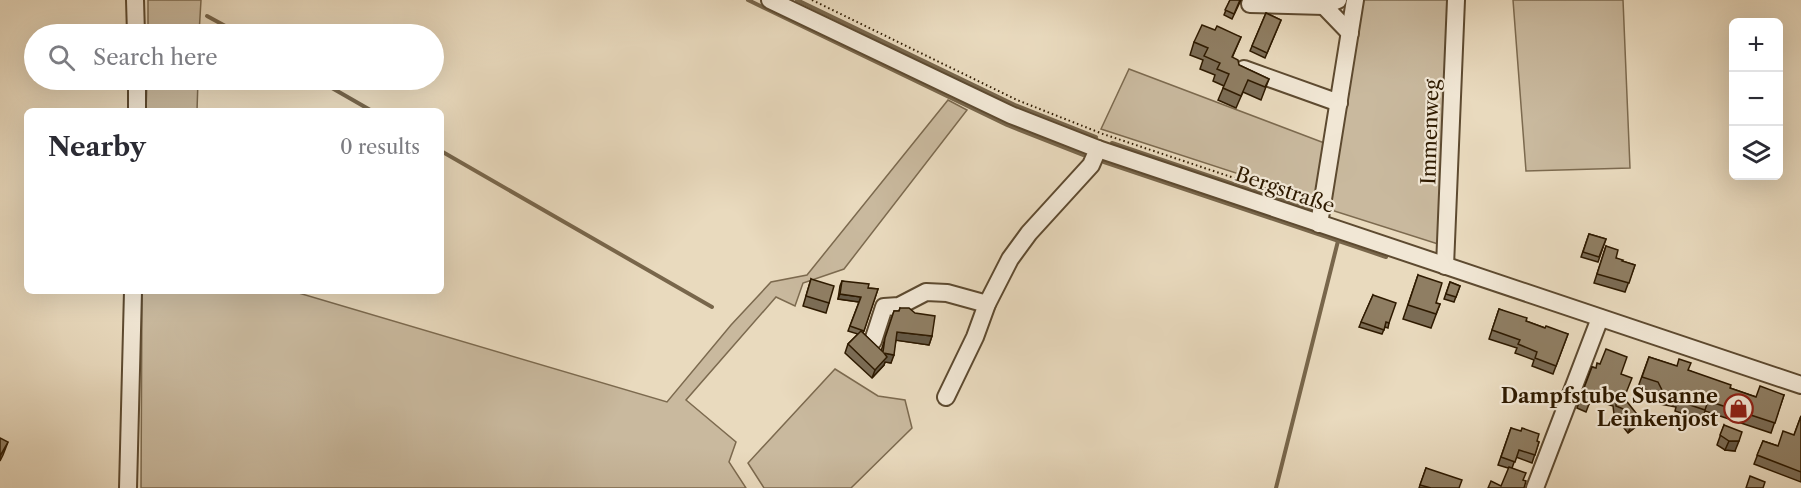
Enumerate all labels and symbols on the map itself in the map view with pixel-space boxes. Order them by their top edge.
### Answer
street label: Immenweg [1416,78,1444,185]
street label: Bergstraße [1232,162,1338,218]
place label: Dampfstube Susanne Leinkenjost [1501,384,1718,431]
shop icon: Dampfstube Susanne Leinkenjost [1723,392,1755,424]

